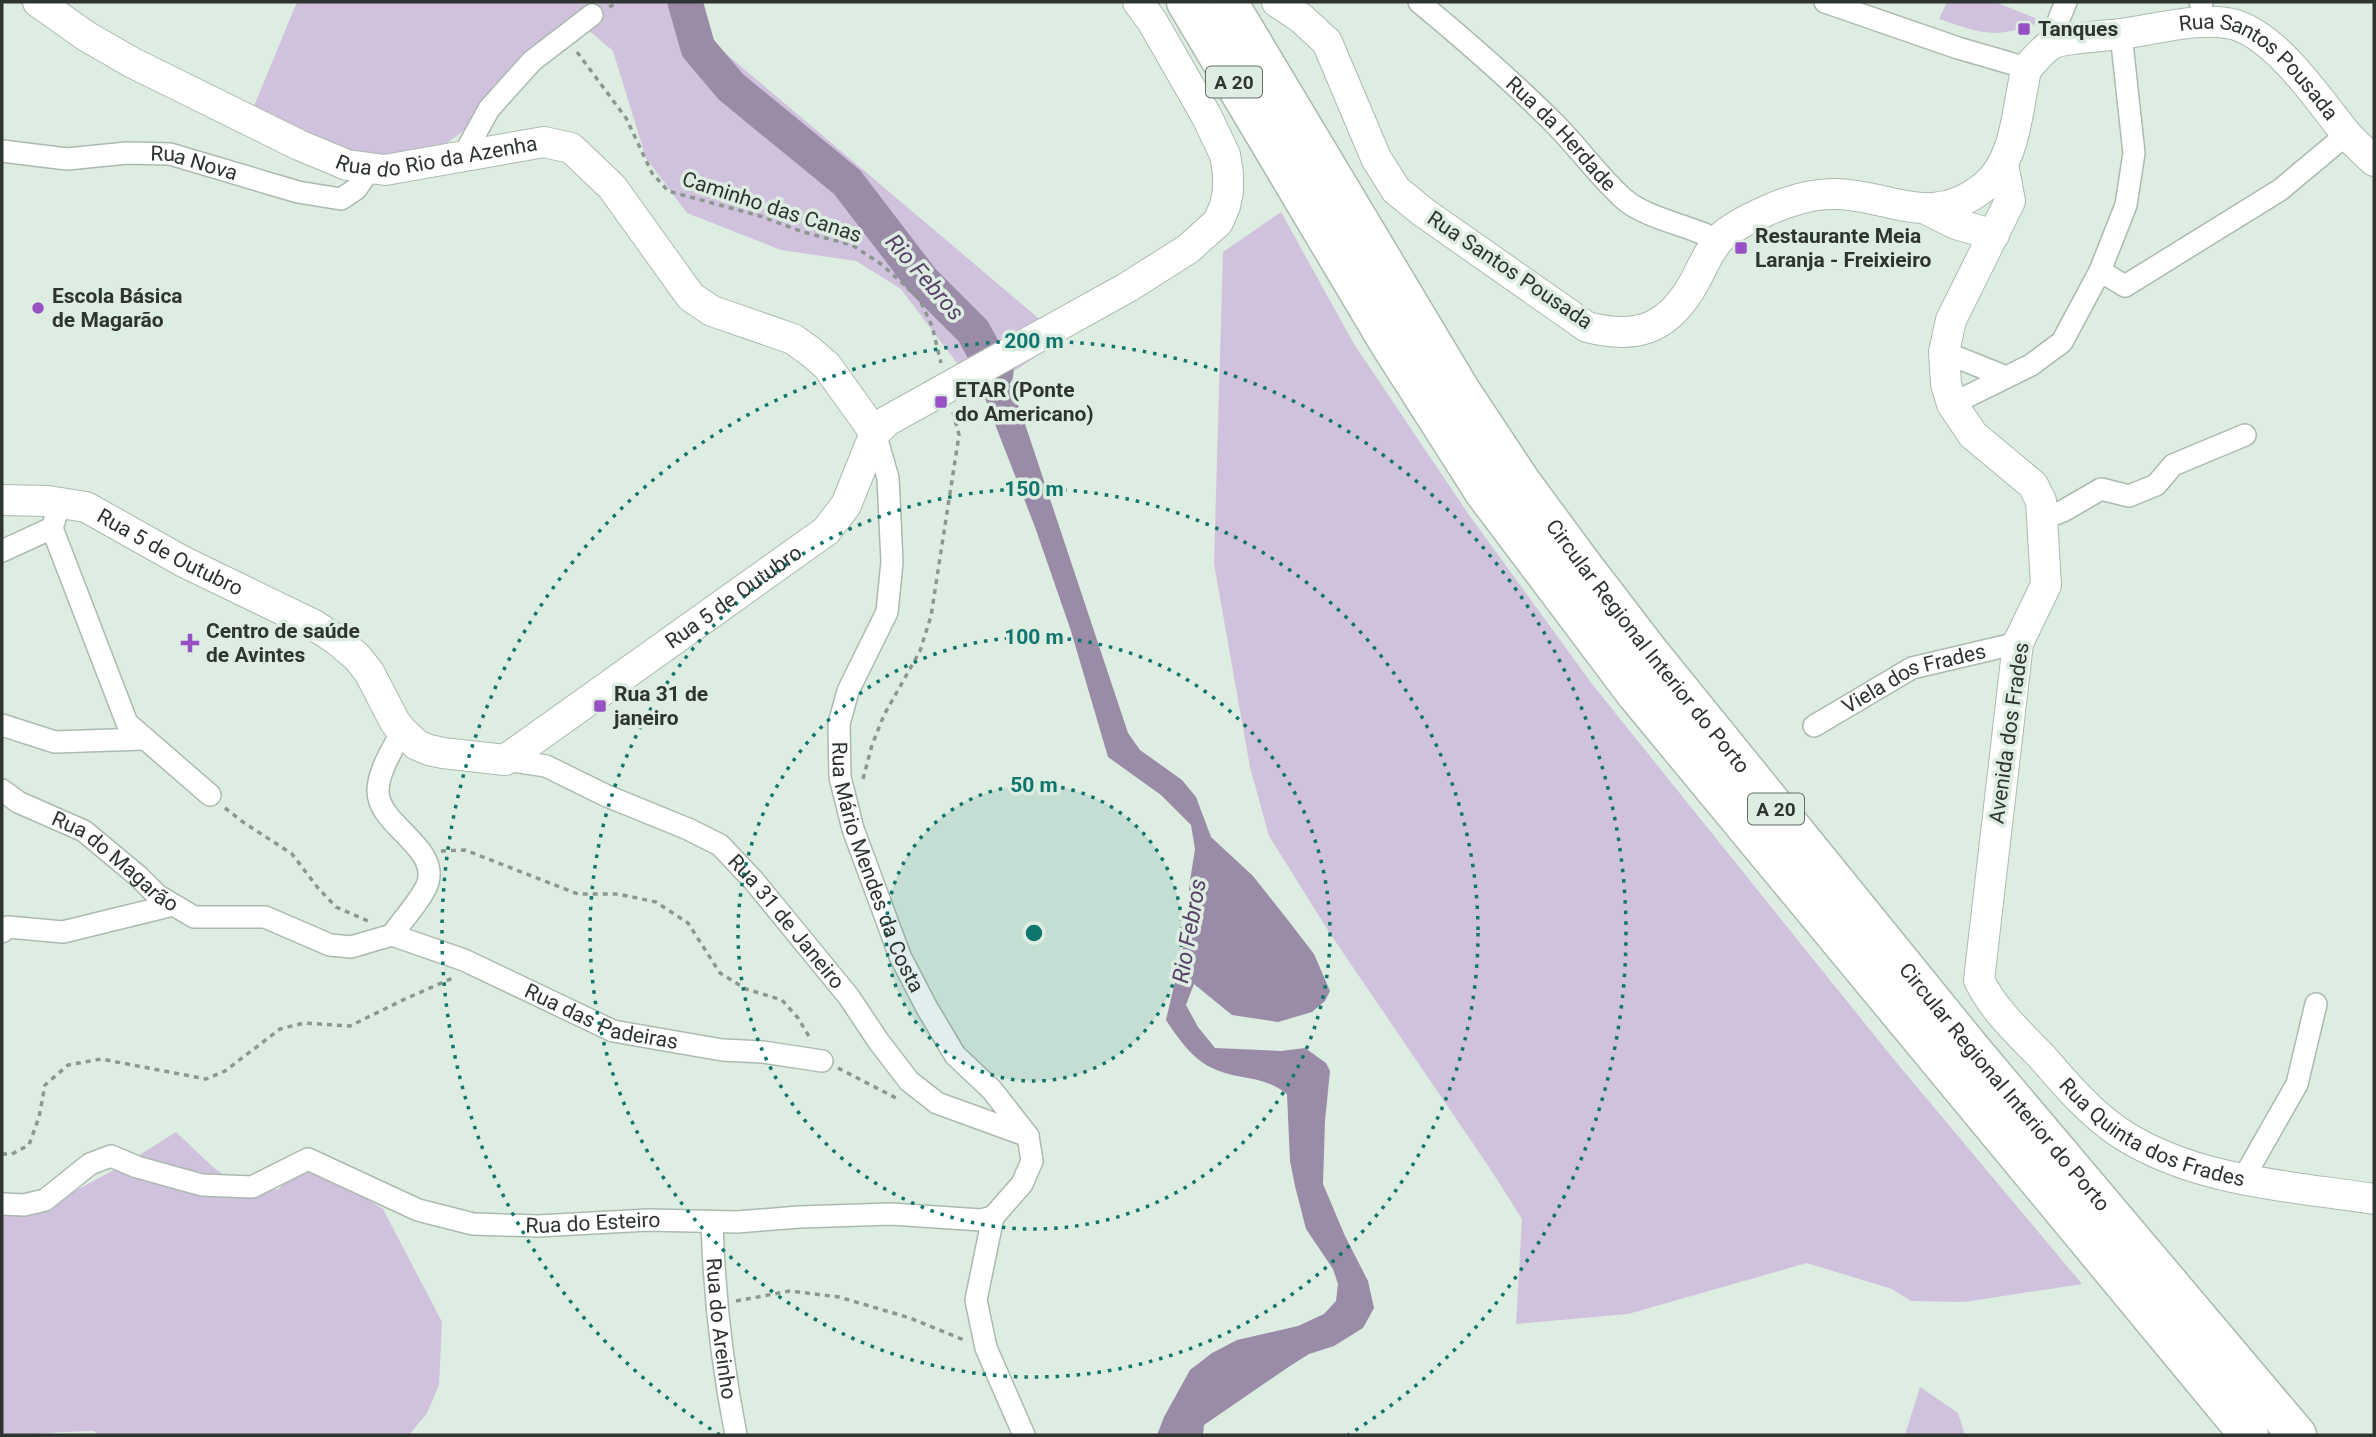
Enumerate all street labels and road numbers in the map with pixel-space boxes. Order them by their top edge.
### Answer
street label: Rua Santos Pousada [2177,10,2343,125]
road number: A 20 [1206,66,1262,97]
street label: Rua da Herdade [1501,71,1621,196]
street label: Rua do Rio da Azenha [332,131,539,182]
street label: Rua Nova [150,142,240,185]
street label: Caminho das Canas [679,167,865,247]
street label: Rua Santos Pousada [1423,206,1597,334]
street label: Rua 5 de Outubro [93,504,247,601]
street label: Circular Regional Interior do Porto [1541,515,1755,778]
street label: Rua 5 de Outubro [661,540,806,654]
street label: Viela dos Frades [1838,639,1988,719]
street label: Avenida dos Frades [1984,641,2034,825]
street label: Rua Mário Mendes da Costa [827,741,929,997]
road number: A 20 [1748,794,1804,824]
street label: Rua do Magarão [48,806,182,917]
street label: Rua 31 de Janeiro [723,849,849,994]
street label: Circular Regional Interior do Porto [1894,958,2115,1216]
street label: Rua das Padeiras [521,979,680,1054]
street label: Rua Quinta dos Frades [2054,1073,2247,1191]
street label: Rua do Esteiro [525,1208,661,1238]
street label: Rua do Areinho [702,1257,741,1401]

